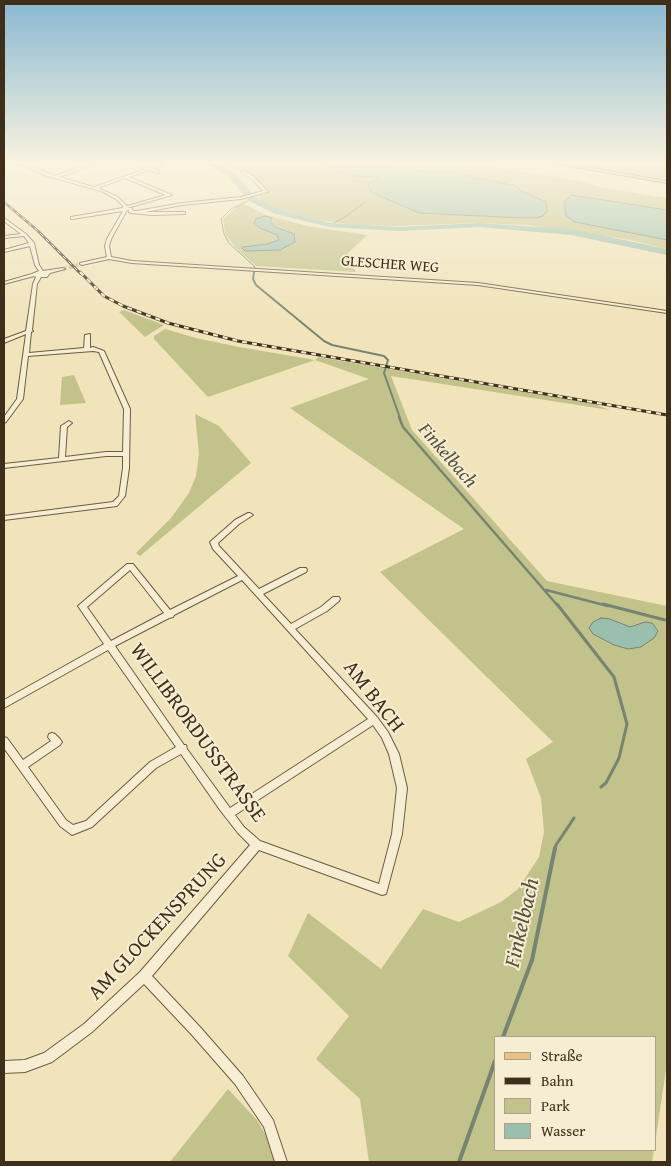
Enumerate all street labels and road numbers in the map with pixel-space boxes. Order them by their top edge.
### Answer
street label: GLESCHER WEG [341,253,439,277]
street label: WILLIBRORDUSSTRASSE [124,639,270,827]
street label: AM BACH [337,656,409,738]
street label: AM GLOCKENSPRUNG [83,848,233,1006]

